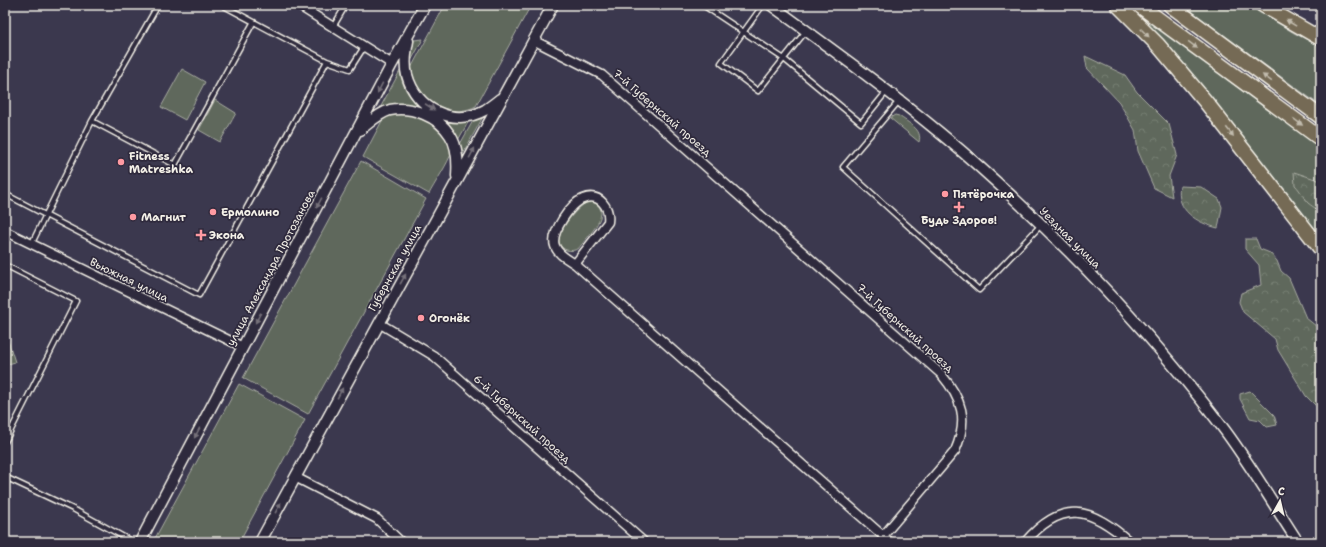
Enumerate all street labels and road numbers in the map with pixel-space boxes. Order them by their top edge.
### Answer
street label: 7-й Губернский проезд [610,66,714,160]
street label: улица Александра Протозанова [223,187,319,349]
street label: Уездная улица [1036,204,1104,272]
street label: Губернская улица [365,222,425,314]
street label: Вьюжная улица [87,254,171,306]
street label: 7-й Губернский проезд [853,280,957,376]
street label: 6-й Губернский проезд [470,371,574,467]

